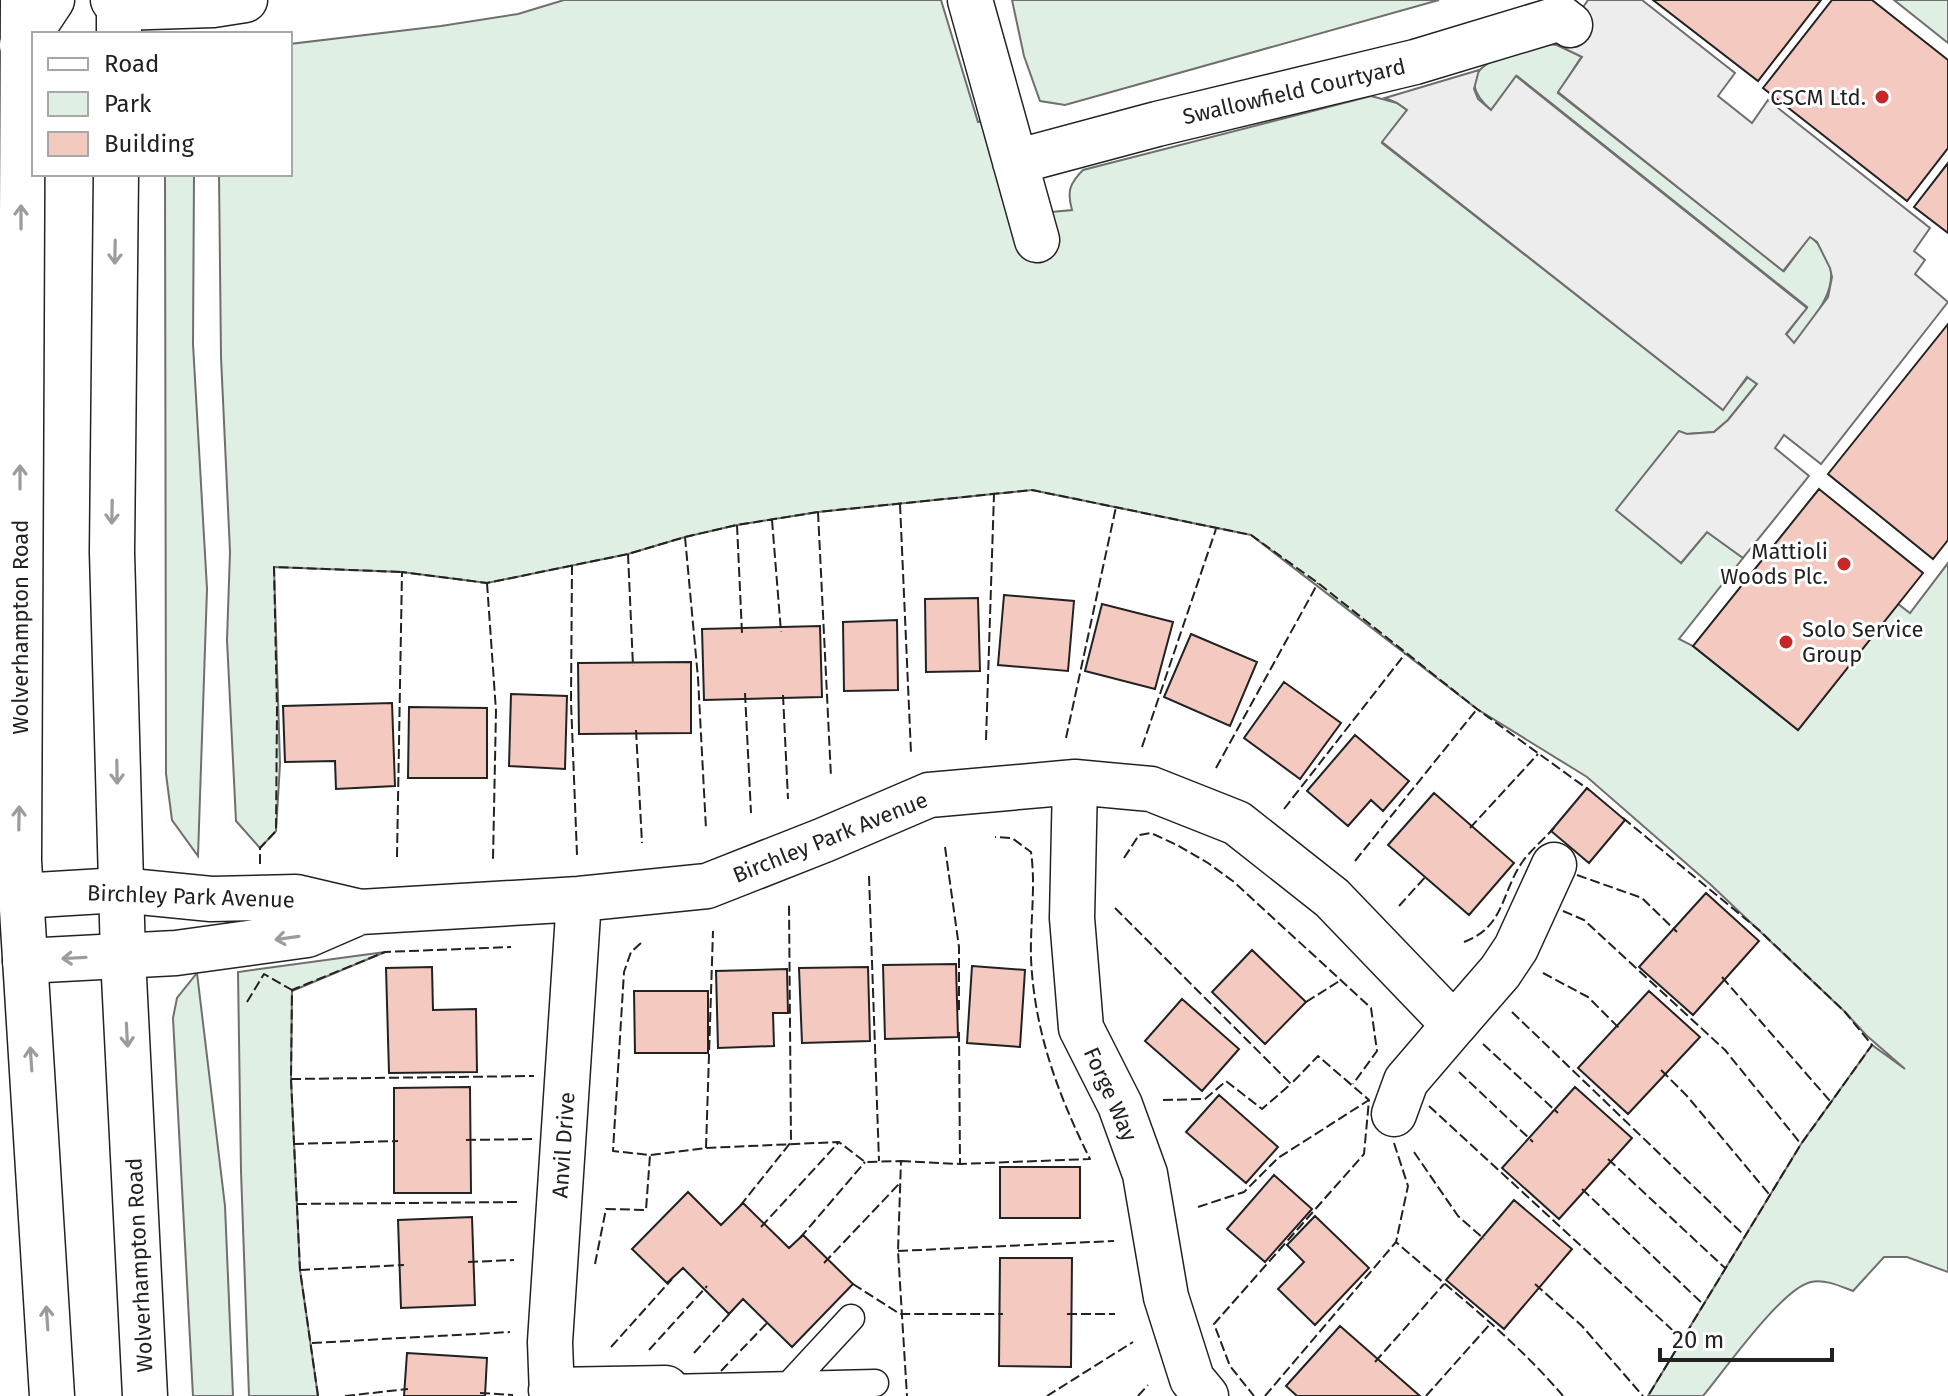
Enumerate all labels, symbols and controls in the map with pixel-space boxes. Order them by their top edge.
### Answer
legend [32,32,292,176]
text: Road [104,50,159,78]
street label: Swallowfield Courtyard [1180,53,1408,130]
place label: CSCM Ltd. [1770,84,1866,111]
marker: CSCM Ltd. [1873,88,1891,106]
text: Park [104,90,152,118]
text: Building [104,130,194,158]
one-way arrow [13,204,29,231]
one-way arrow [107,238,122,265]
one-way arrow [12,464,28,491]
one-way arrow [104,498,120,525]
street label: Wolverhampton Road [7,520,34,734]
place label: Mattioli Woods Plc. [1720,538,1828,590]
marker: Mattioli Woods Plc. [1835,555,1853,573]
place label: Solo Service Group [1802,616,1923,668]
marker: Solo Service Group [1777,633,1795,651]
one-way arrow [110,758,125,785]
street label: Birchley Park Avenue [729,786,932,889]
one-way arrow [11,805,27,832]
street label: Birchley Park Avenue [87,879,295,914]
one-way arrow [275,931,300,946]
one-way arrow [61,951,88,966]
one-way arrow [119,1021,134,1048]
street label: Forge Way [1078,1043,1143,1145]
one-way arrow [23,1046,38,1073]
street label: Anvil Drive [546,1091,581,1199]
street label: Wolverhampton Road [120,1157,159,1373]
one-way arrow [39,1305,54,1332]
scale bar [1660,1312,1832,1362]
text: 20 m [1672,1326,1724,1354]

